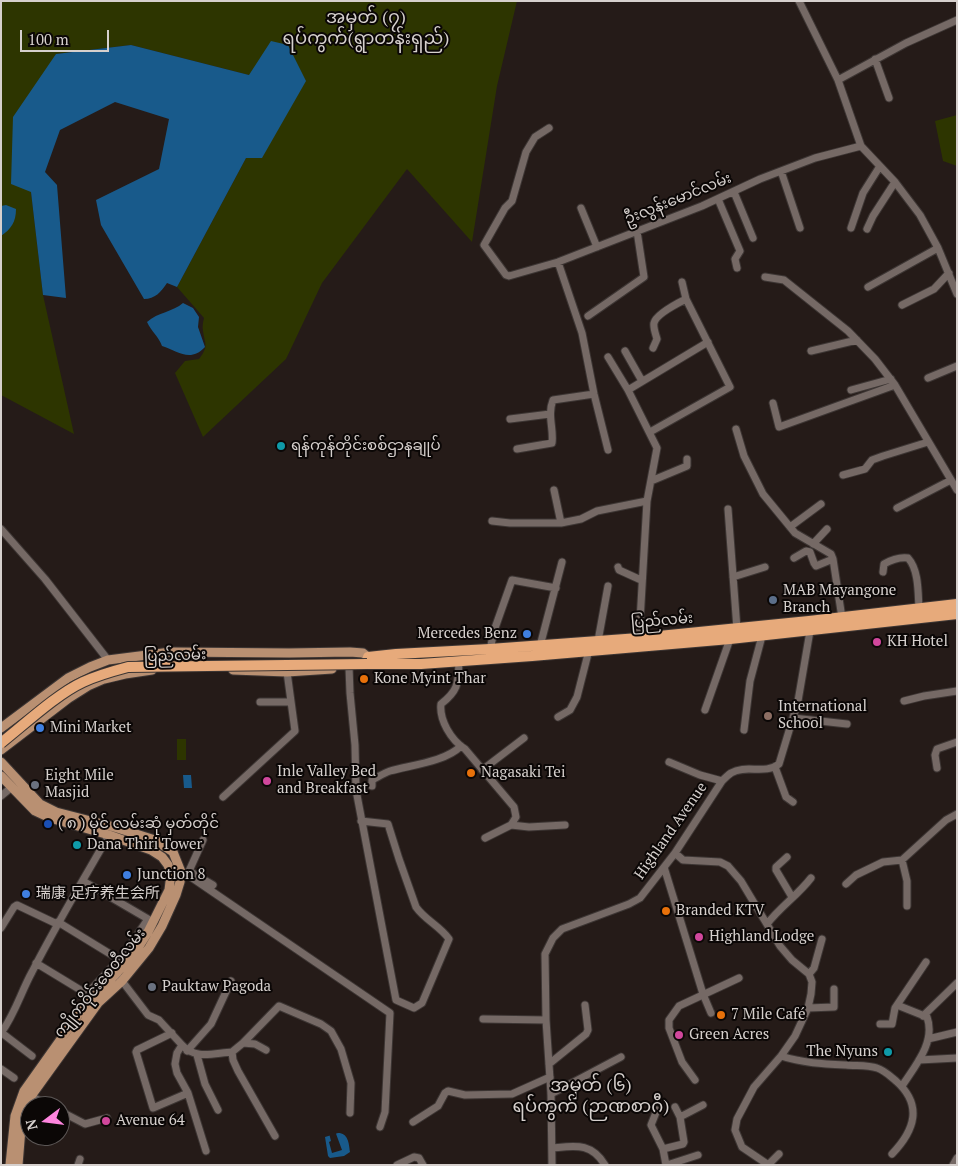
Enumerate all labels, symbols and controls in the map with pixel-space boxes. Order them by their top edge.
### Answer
district label: အမှတ် (၇) ရပ်ကွက်(ရွာတန်းရှည်) [283,7,449,50]
scale bar [22,20,111,52]
text: 100 m [28,29,69,49]
street label: ဦးလွန်းမောင်လမ်း [622,169,734,229]
place label: ရန်ကုန်တိုင်းစစ်ဌာနချုပ် [291,437,441,455]
marker: ရန်ကုန်တိုင်းစစ်ဌာနချုပ် [275,440,287,452]
place label: MAB Mayangone Branch [783,582,896,617]
marker: MAB Mayangone Branch [767,594,779,606]
street label: ပြည်လမ်း [630,609,694,633]
place label: Mercedes Benz [417,625,517,643]
marker: Mercedes Benz [521,628,533,640]
place label: KH Hotel [887,633,948,651]
marker: KH Hotel [871,636,883,648]
street label: ပြည်လမ်း [143,646,207,666]
place label: Kone Myint Thar [374,670,486,688]
marker: Kone Myint Thar [358,673,370,685]
place label: International School [778,698,867,733]
marker: International School [762,710,774,722]
place label: Mini Market [50,719,132,737]
marker: Mini Market [34,722,46,734]
place label: Inle Valley Bed and Breakfast [277,763,376,798]
place label: Nagasaki Tei [481,764,565,782]
place label: Eight Mile Masjid [45,767,114,802]
marker: Nagasaki Tei [465,767,477,779]
marker: Inle Valley Bed and Breakfast [261,775,273,787]
marker: Eight Mile Masjid [29,779,41,791]
street label: Highland Avenue [631,779,711,883]
place label: ( ၈ ) မိုင် လမ်းဆုံ မှတ်တိုင် [58,815,219,833]
marker: ( ၈ ) မိုင် လမ်းဆုံ မှတ်တိုင် [42,818,54,830]
place label: Dana Thiri Tower [87,836,202,854]
marker: Dana Thiri Tower [71,839,83,851]
place label: Junction 8 [137,866,206,884]
marker: Junction 8 [121,869,133,881]
place label: 瑞康 足疗养生会所 [36,885,160,903]
marker: 瑞康 足疗养生会所 [20,888,32,900]
place label: Branded KTV [676,902,765,920]
marker: Branded KTV [660,905,672,917]
street label: ကျိုက်ဝိုင်းစေတီလမ်း [51,925,149,1041]
place label: Highland Lodge [709,928,814,946]
marker: Highland Lodge [693,931,705,943]
place label: Pauktaw Pagoda [162,978,271,996]
marker: Pauktaw Pagoda [146,981,158,993]
place label: 7 Mile Café [731,1006,806,1024]
marker: 7 Mile Café [715,1009,727,1021]
place label: Green Acres [689,1026,769,1044]
marker: Green Acres [673,1029,685,1041]
place label: The Nyuns [806,1043,878,1061]
marker: The Nyuns [882,1046,894,1058]
district label: အမှတ် (၆) ရပ်ကွက် (ဉာဏစာဂီ) [513,1075,669,1118]
north arrow [20,1096,70,1146]
place label: Avenue 64 [116,1112,185,1130]
marker: Avenue 64 [100,1115,112,1127]
text: N [20,1117,42,1132]

